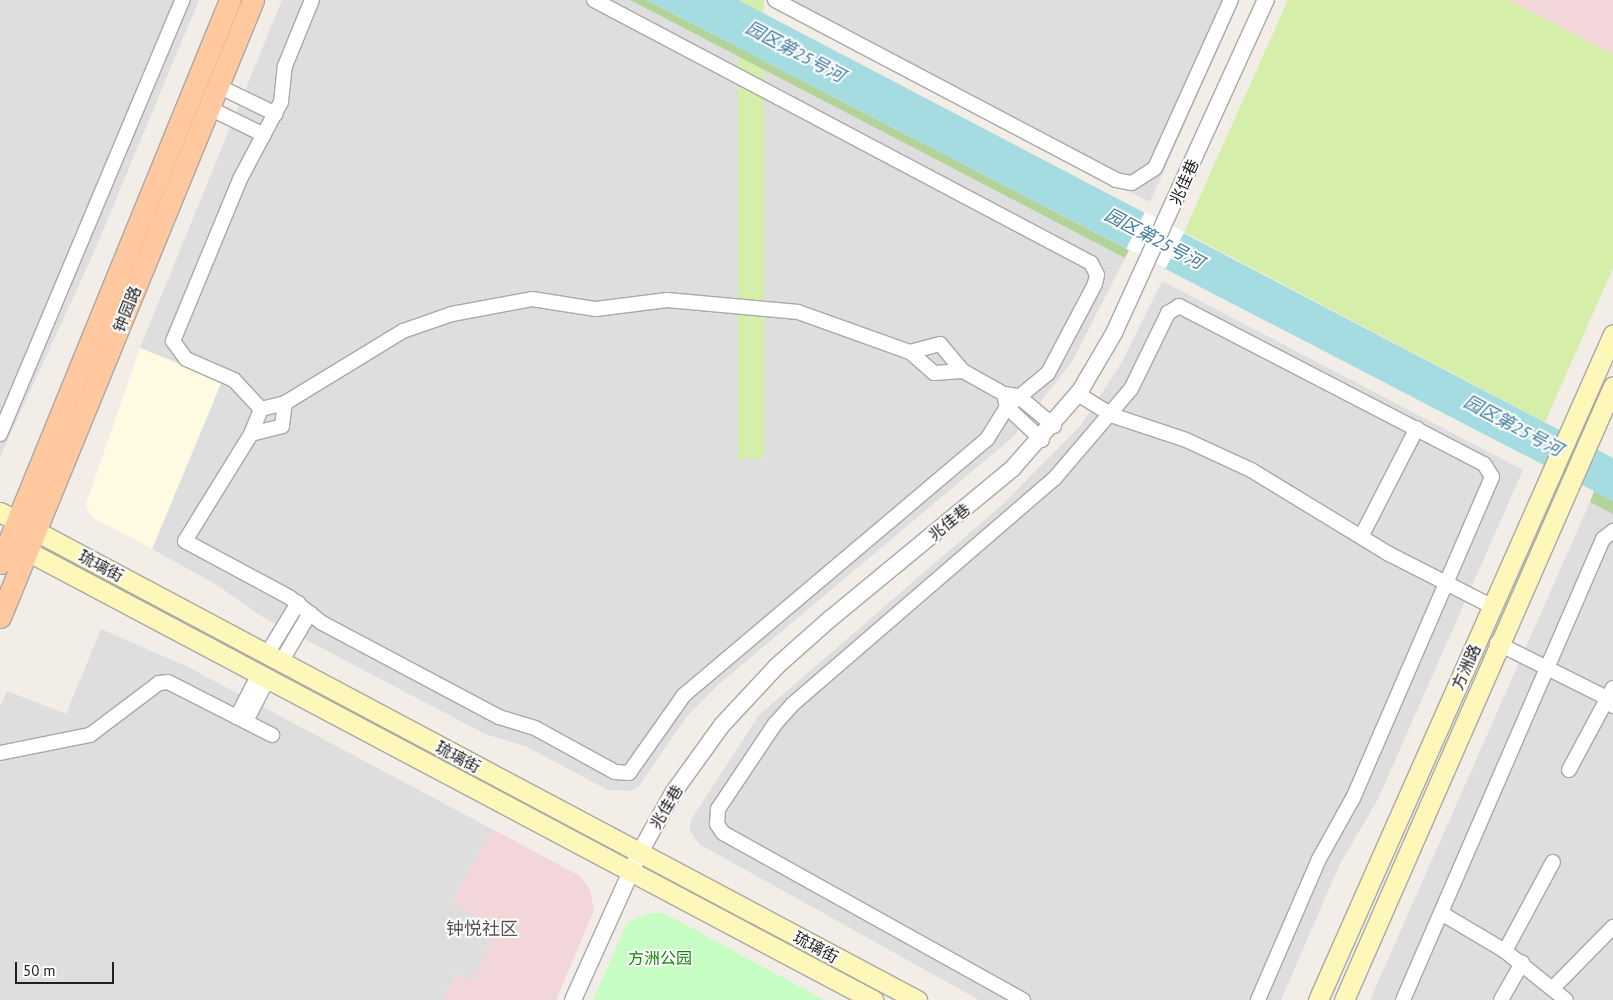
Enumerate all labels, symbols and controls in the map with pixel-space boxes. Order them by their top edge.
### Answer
water label: 园区第25号河 [742,17,848,87]
street label: 兆佳巷 [1165,156,1203,208]
water label: 园区第25号河 [1101,204,1207,274]
street label: 钟园路 [109,283,145,335]
water label: 园区第25号河 [1460,391,1566,461]
street label: 兆佳巷 [924,499,974,545]
street label: 琉璃街 [75,546,127,586]
street label: 方洲路 [1447,641,1485,693]
street label: 琉璃街 [432,737,484,777]
street label: 兆佳巷 [645,781,687,833]
district label: 钟悦社区 [446,918,518,940]
street label: 琉璃街 [790,927,842,967]
park label: 方洲公园 [628,948,692,968]
scale bar [18,952,116,984]
text: 50 m [23,961,56,980]

